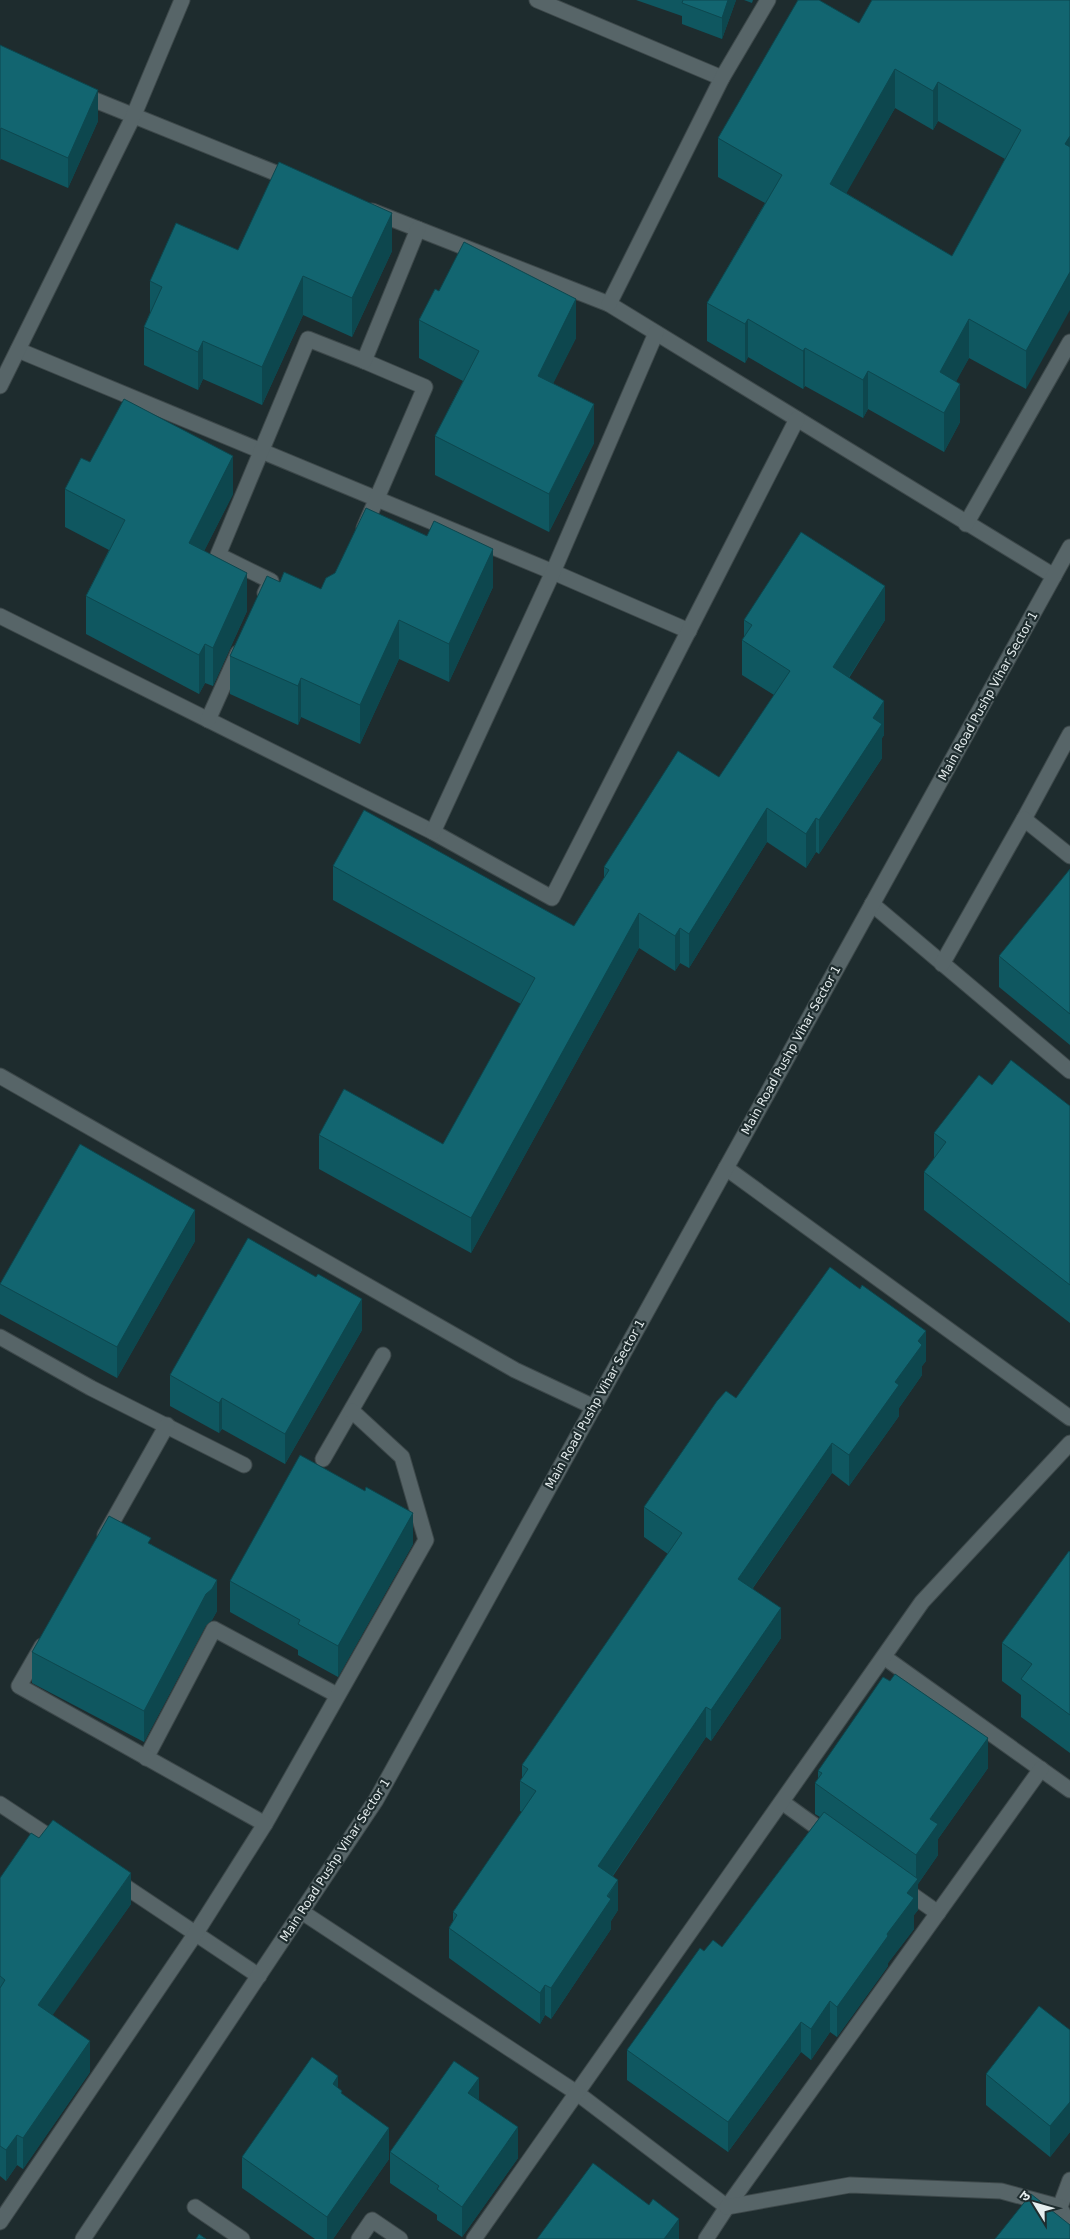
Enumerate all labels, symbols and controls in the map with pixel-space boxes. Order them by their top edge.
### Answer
street label: Main Road Pushp Vihar Sector 1 [935,609,1041,783]
street label: Main Road Pushp Vihar Sector 1 [738,963,844,1137]
street label: Main Road Pushp Vihar Sector 1 [542,1317,648,1491]
street label: Main Road Pushp Vihar Sector 1 [277,1776,393,1944]
north arrow [1010,2179,1060,2229]
text: उ [1016,2187,1034,2204]

